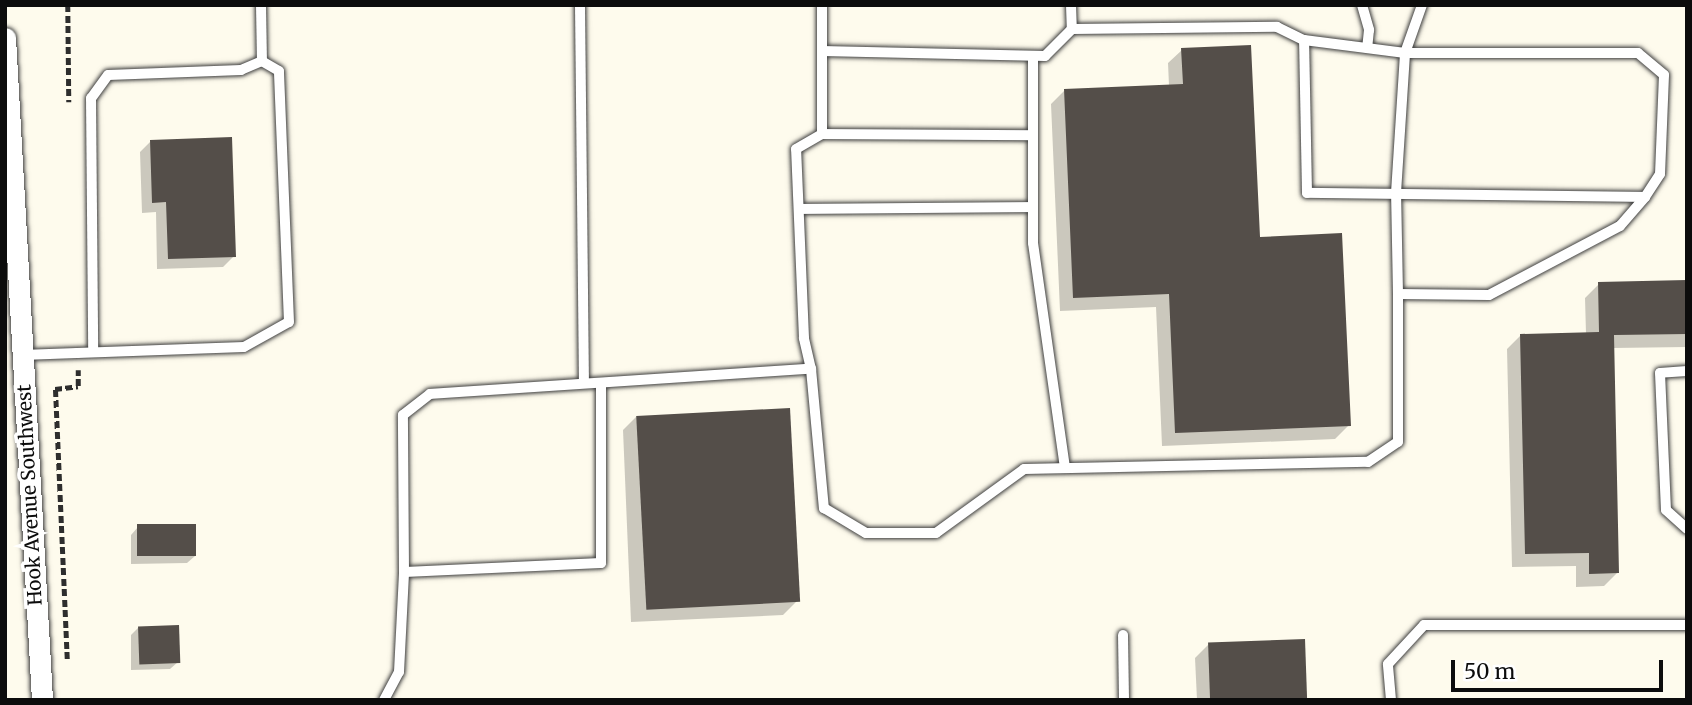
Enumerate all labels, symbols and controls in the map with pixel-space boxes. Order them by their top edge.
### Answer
street label: Hook Avenue Southwest [13,384,47,606]
scale bar [1454,646,1666,690]
text: 50 m [1464,658,1515,685]

